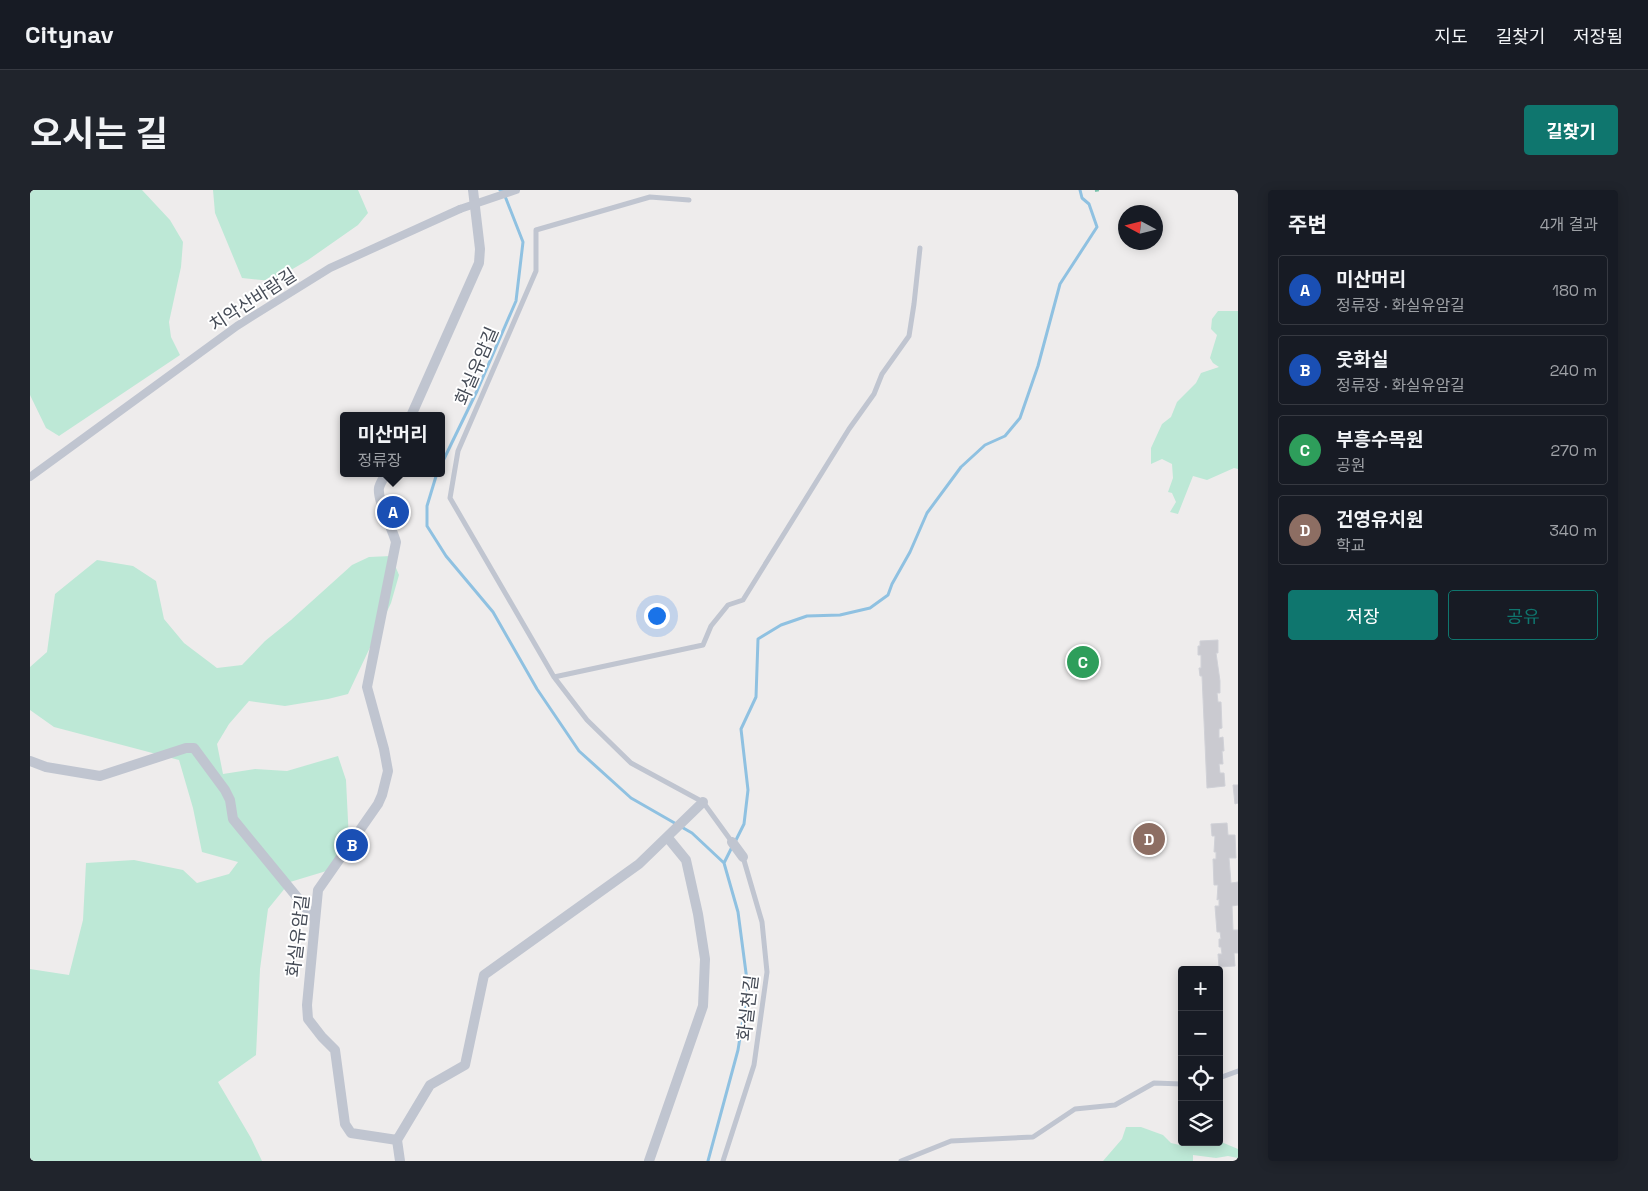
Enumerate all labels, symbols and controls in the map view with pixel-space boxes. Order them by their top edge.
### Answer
text: Citynav [25,19,114,50]
text: 지도 [1435,25,1468,48]
text: 길찾기 [1496,25,1545,48]
text: 저장됨 [1573,25,1623,48]
button: 길찾기 [1524,105,1618,155]
text: 오시는 길 [30,112,168,156]
north arrow [1118,205,1163,250]
text: 주변 [1288,211,1327,238]
text: 4개 결과 [1540,214,1598,235]
street label: 치악산바람길 [205,263,301,336]
text: 미산머리 [1336,267,1406,292]
text: A [1300,280,1310,301]
text: 180 m [1552,280,1597,301]
text: 정류장 · 화실유암길 [1336,295,1465,316]
street label: 화실유암길 [450,323,503,408]
text: 웃화실 [1336,347,1388,372]
text: B [1300,360,1310,381]
text: 240 m [1550,360,1597,381]
text: 정류장 · 화실유암길 [1336,375,1465,396]
popup [340,412,445,477]
text: 미산머리 [358,422,427,447]
text: 부흥수목원 [1336,427,1423,452]
text: C [1300,440,1310,461]
text: 270 m [1550,440,1597,461]
text: 정류장 [358,450,402,471]
text: 공원 [1336,455,1365,476]
pin: A [377,493,409,531]
text: 건영유치원 [1336,507,1423,532]
text: D [1300,520,1310,541]
text: 340 m [1549,520,1597,541]
text: 학교 [1336,535,1365,556]
button: 저장 [1288,590,1438,640]
button: 공유 [1448,590,1598,640]
your location [644,603,670,629]
pin: C [1067,643,1099,681]
pin: D [1133,820,1165,858]
pin: B [336,826,368,864]
street label: 화실유암길 [281,893,314,978]
map controls [1178,966,1223,1146]
button: + [1178,966,1223,1011]
street label: 화실천길 [732,974,763,1042]
button: − [1178,1011,1223,1056]
button: locate [1178,1056,1223,1101]
button: layers [1178,1101,1223,1146]

